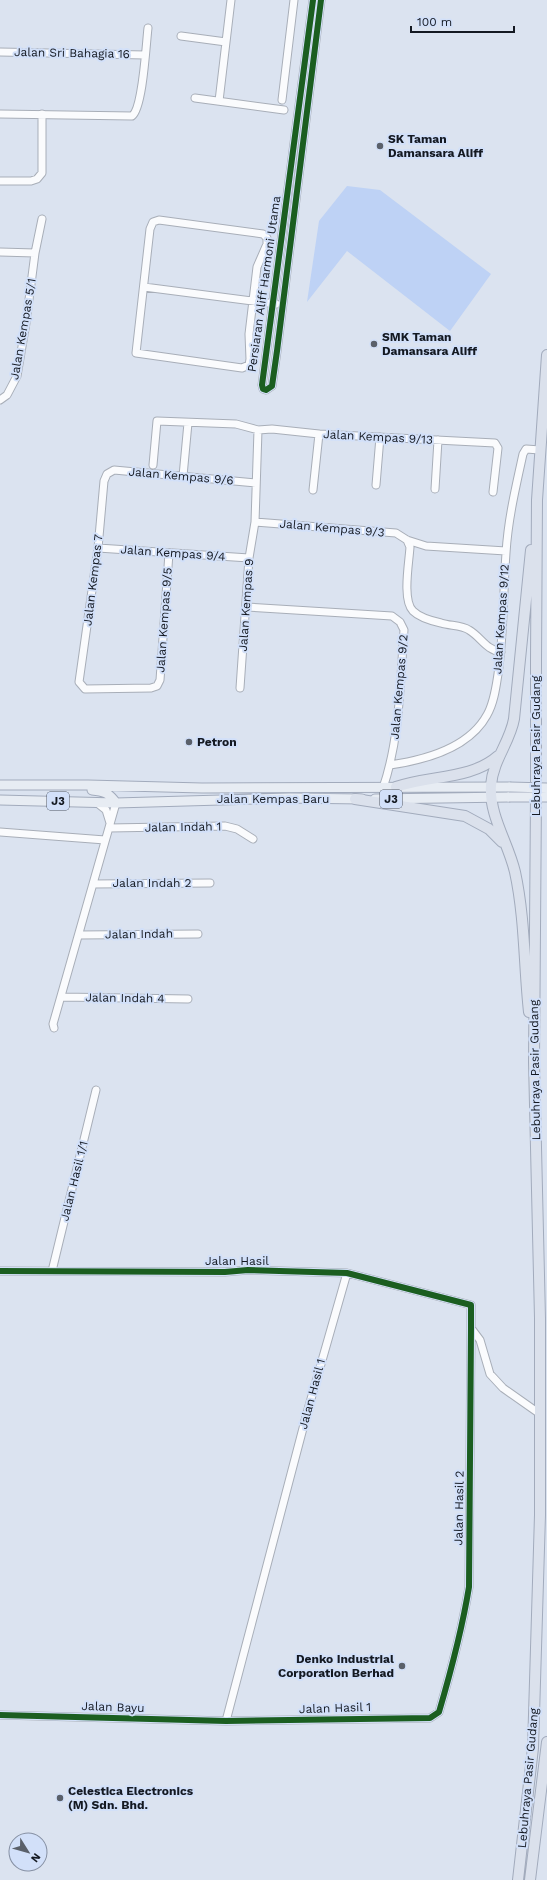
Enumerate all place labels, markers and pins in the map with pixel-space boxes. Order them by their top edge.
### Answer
place label: SK Taman Damansara Aliff [388,132,483,160]
marker: SK Taman Damansara Aliff [375,141,385,151]
place label: SMK Taman Damansara Aliff [382,330,477,358]
marker: SMK Taman Damansara Aliff [369,339,379,349]
place label: Petron [197,735,237,749]
marker: Petron [184,737,194,747]
place label: Denko Industrial Corporation Berhad [278,1652,394,1680]
marker: Denko Industrial Corporation Berhad [397,1661,407,1671]
place label: Celestica Electronics (M) Sdn. Bhd. [68,1784,194,1812]
marker: Celestica Electronics (M) Sdn. Bhd. [55,1793,65,1803]

